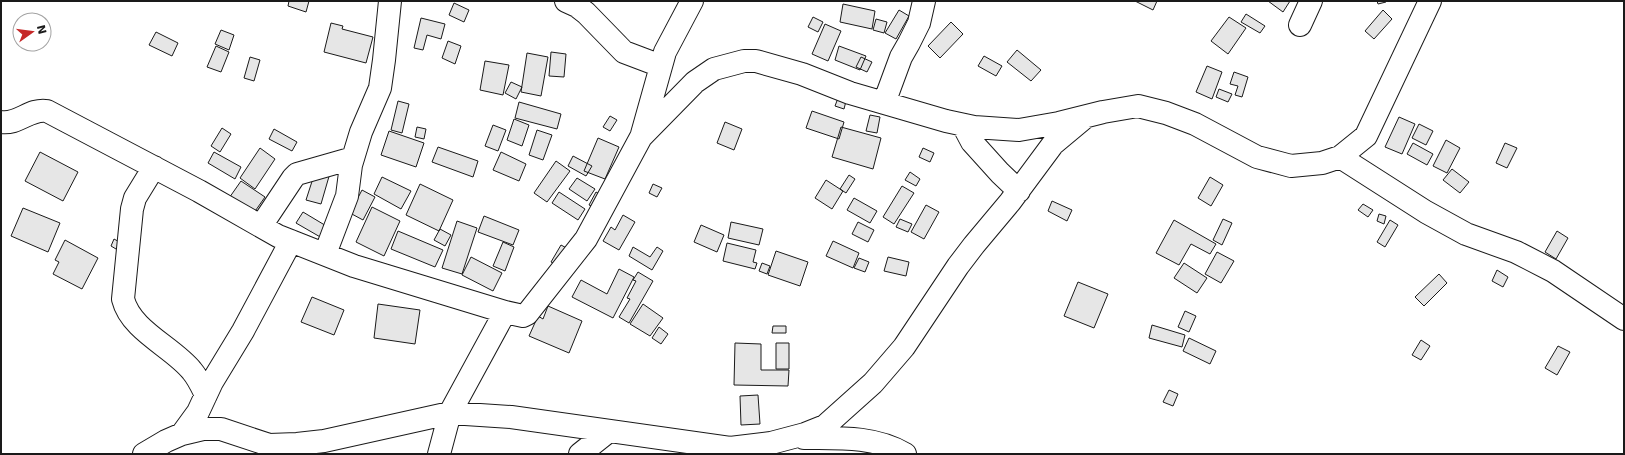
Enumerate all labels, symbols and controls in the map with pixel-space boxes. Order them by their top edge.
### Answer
north arrow [12,12,52,52]
text: N [34,24,49,36]

